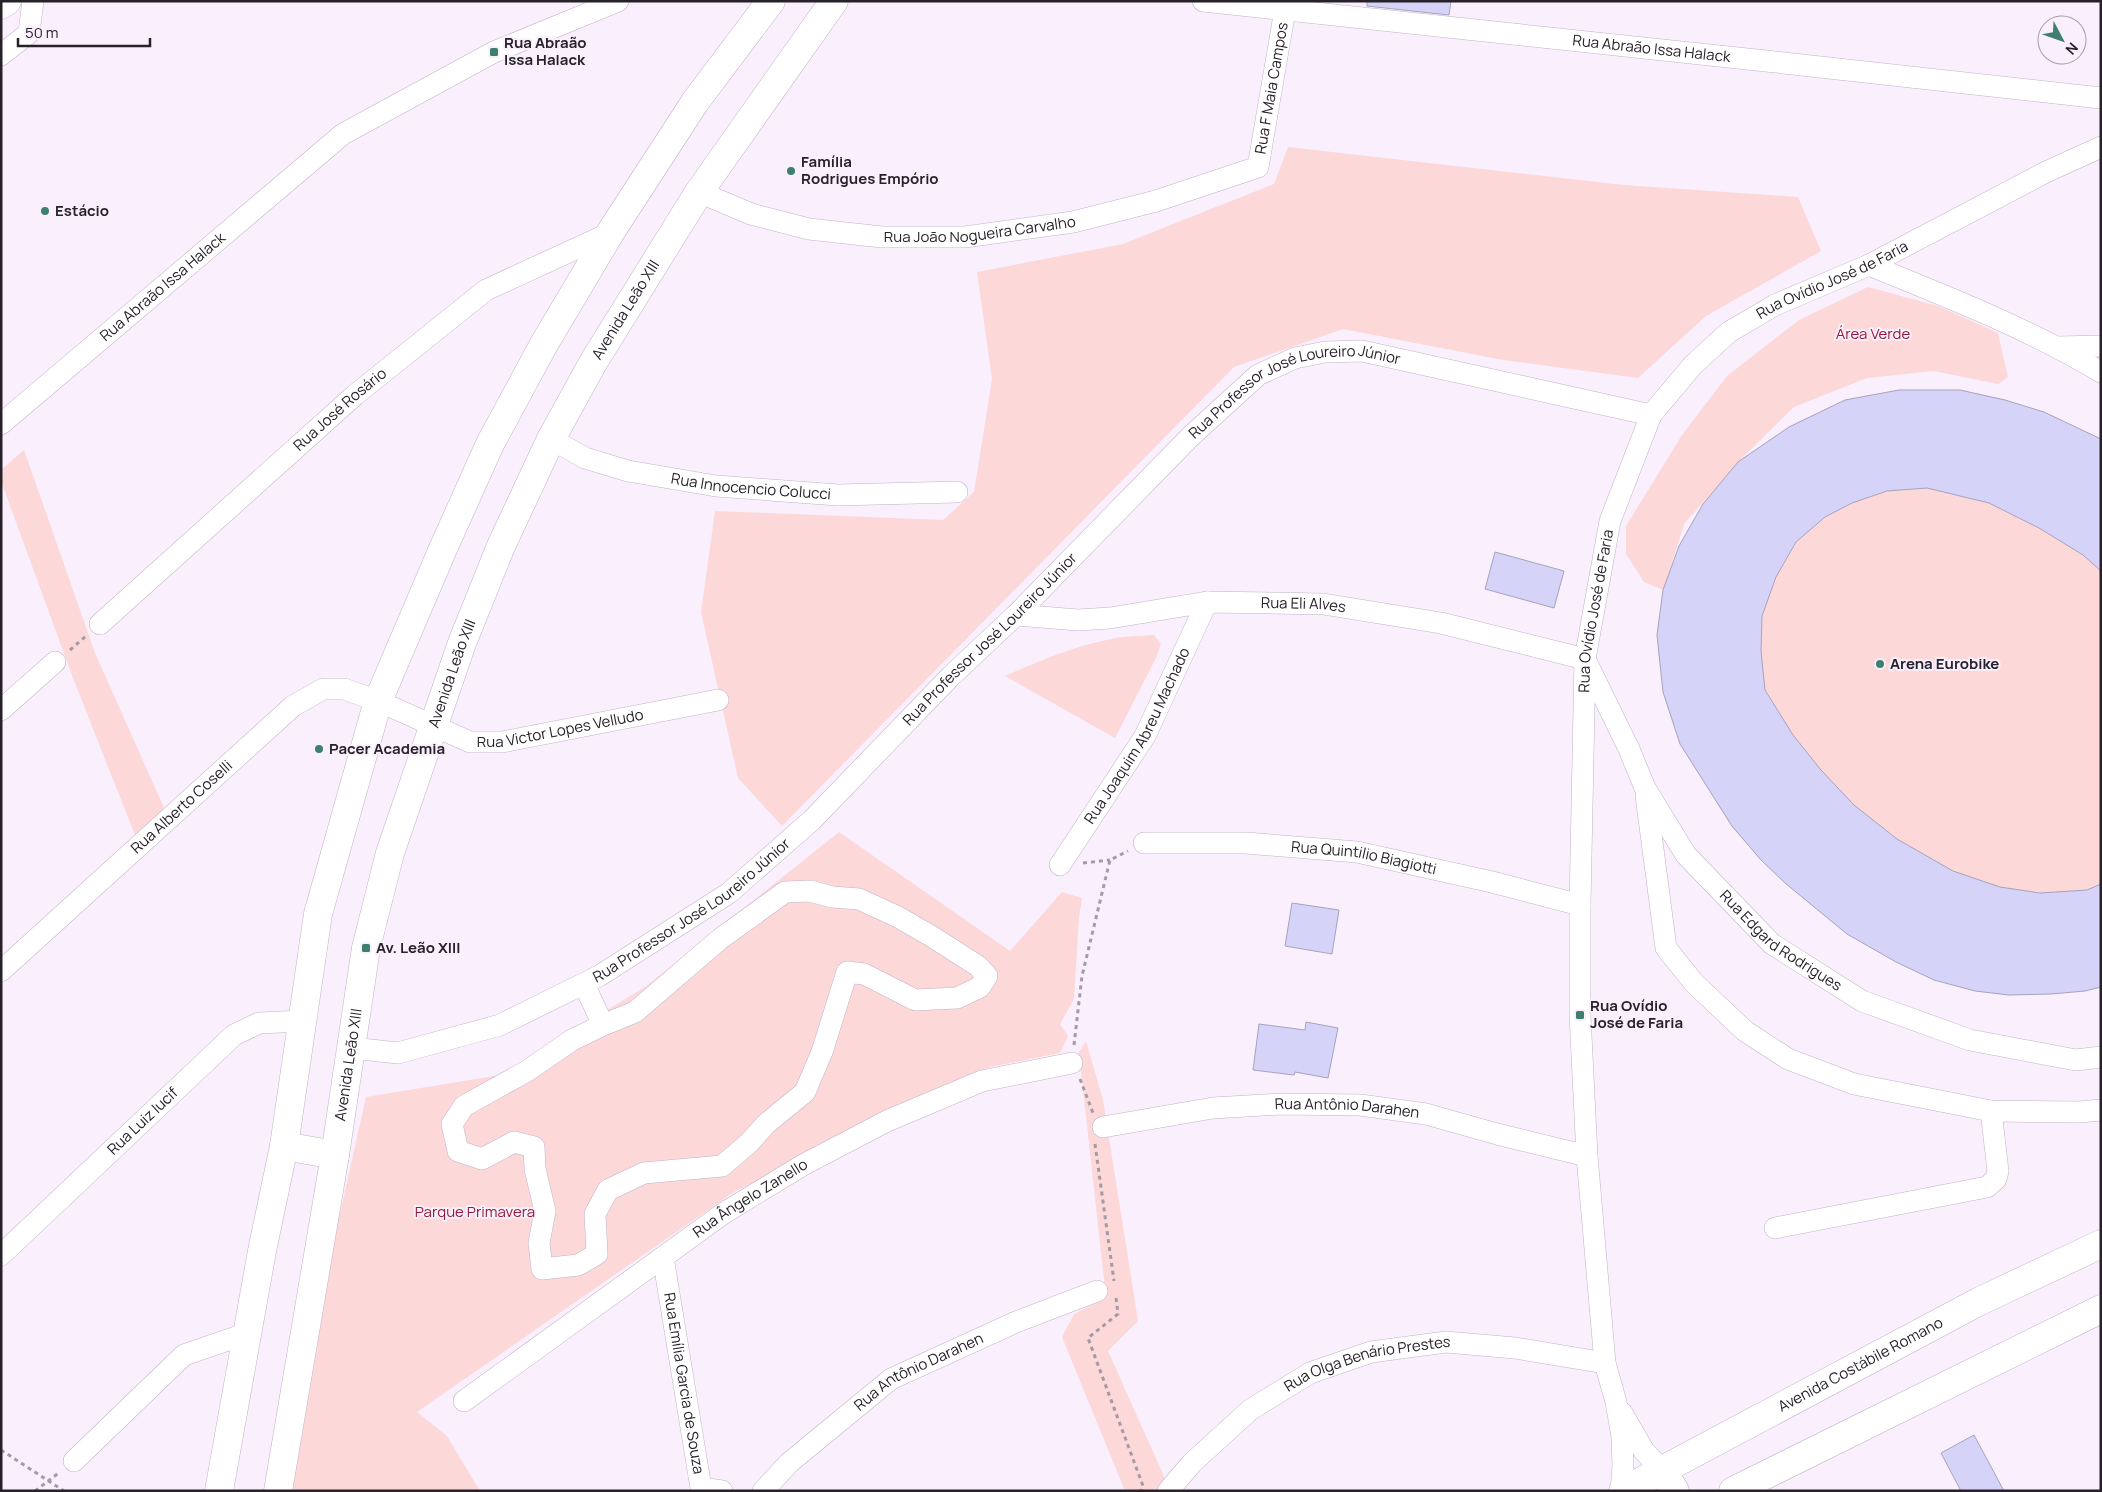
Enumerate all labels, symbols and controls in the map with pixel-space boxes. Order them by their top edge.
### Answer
scale bar [18,15,150,47]
north arrow [2037,15,2087,65]
street label: Rua F Maia Campos [1249,20,1293,156]
text: 50 m [25,22,59,43]
street label: Rua Abraão Issa Halack [1572,29,1732,67]
place label: Rua Abraão Issa Halack [504,32,587,70]
text: N [2062,39,2083,59]
marker: Rua Abraão Issa Halack [488,46,500,58]
place label: Família Rodrigues Empório [801,151,939,189]
marker: Família Rodrigues Empório [785,165,797,177]
place label: Estácio [55,200,109,221]
marker: Estácio [39,205,51,217]
street label: Rua João Nogueira Carvalho [884,211,1077,247]
street label: Rua Abraão Issa Halack [95,227,230,346]
street label: Rua Ovídio José de Faria [1752,235,1912,324]
street label: Avenida Leão XIII [586,256,664,363]
park label: Área Verde [1836,323,1911,344]
street label: Rua Professor José Loureiro Júnior [1184,340,1403,443]
street label: Rua José Rosário [289,363,391,456]
street label: Rua Innocencio Colucci [670,468,832,504]
street label: Rua Ovídio José de Faria [1573,528,1618,693]
street label: Rua Professor José Loureiro Júnior [898,547,1082,730]
street label: Rua Eli Alves [1261,592,1348,618]
street label: Avenida Leão XIII [423,616,480,730]
street label: Rua Joaquim Abreu Machado [1079,644,1195,828]
place label: Arena Eurobike [1890,653,1999,674]
marker: Arena Eurobike [1874,658,1886,670]
street label: Rua Victor Lopes Velludo [477,704,645,752]
place label: Pacer Academia [329,738,445,759]
marker: Pacer Academia [313,743,325,755]
street label: Rua Alberto Coselli [126,755,237,858]
street label: Rua Professor José Loureiro Júnior [589,833,795,987]
street label: Rua Quintilio Biagiotti [1290,836,1439,879]
street label: Rua Edgard Rodrigues [1715,885,1846,996]
place label: Av. Leão XIII [376,937,460,958]
marker: Av. Leão XIII [360,942,372,954]
place label: Rua Ovídio José de Faria [1590,995,1683,1033]
street label: Avenida Leão XIII [329,1007,367,1122]
marker: Rua Ovídio José de Faria [1574,1009,1586,1021]
street label: Rua Luiz Iucif [102,1082,183,1159]
street label: Rua Antônio Darahen [1274,1093,1421,1123]
street label: Rua Ângelo Zanello [688,1154,812,1242]
park label: Parque Primavera [415,1201,535,1222]
street label: Rua Emília Garcia de Souza [659,1291,710,1476]
street label: Avenida Costábile Romano [1774,1312,1947,1417]
street label: Rua Antônio Darahen [849,1327,987,1415]
street label: Rua Olga Benário Prestes [1280,1331,1452,1397]

